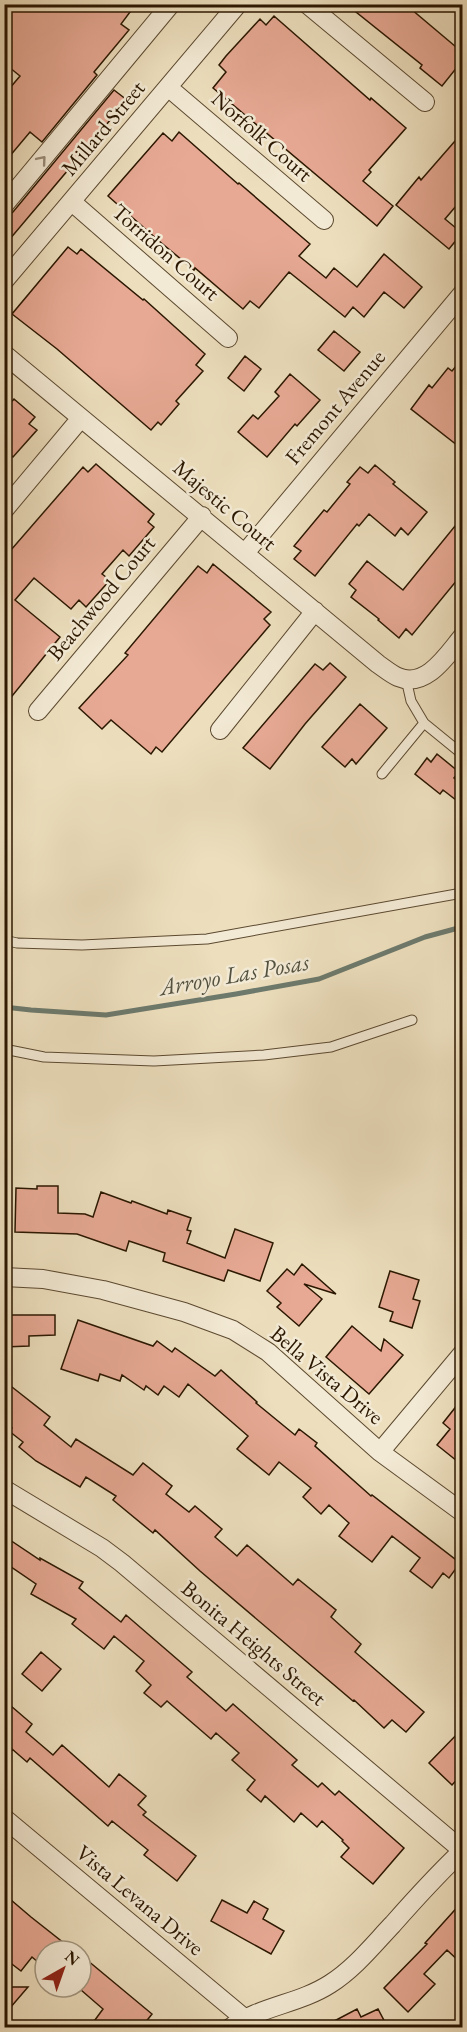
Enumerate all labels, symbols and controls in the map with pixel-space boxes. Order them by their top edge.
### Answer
street label: Millard Street [55,74,151,182]
street label: Norfolk Court [205,84,319,188]
one-way arrow [34,156,45,167]
street label: Torridon Court [106,197,226,307]
street label: Fremont Avenue [278,343,392,470]
street label: Majestic Court [167,453,283,557]
street label: Beachwood Court [40,530,162,666]
water label: Arroyo Las Posas [155,946,312,1003]
street label: Bella Vista Drive [264,1319,390,1431]
street label: Bonita Heights Street [176,1574,332,1712]
street label: Vista Levana Drive [70,1838,210,1962]
north arrow [33,1939,93,1999]
text: N [61,1946,84,1970]

